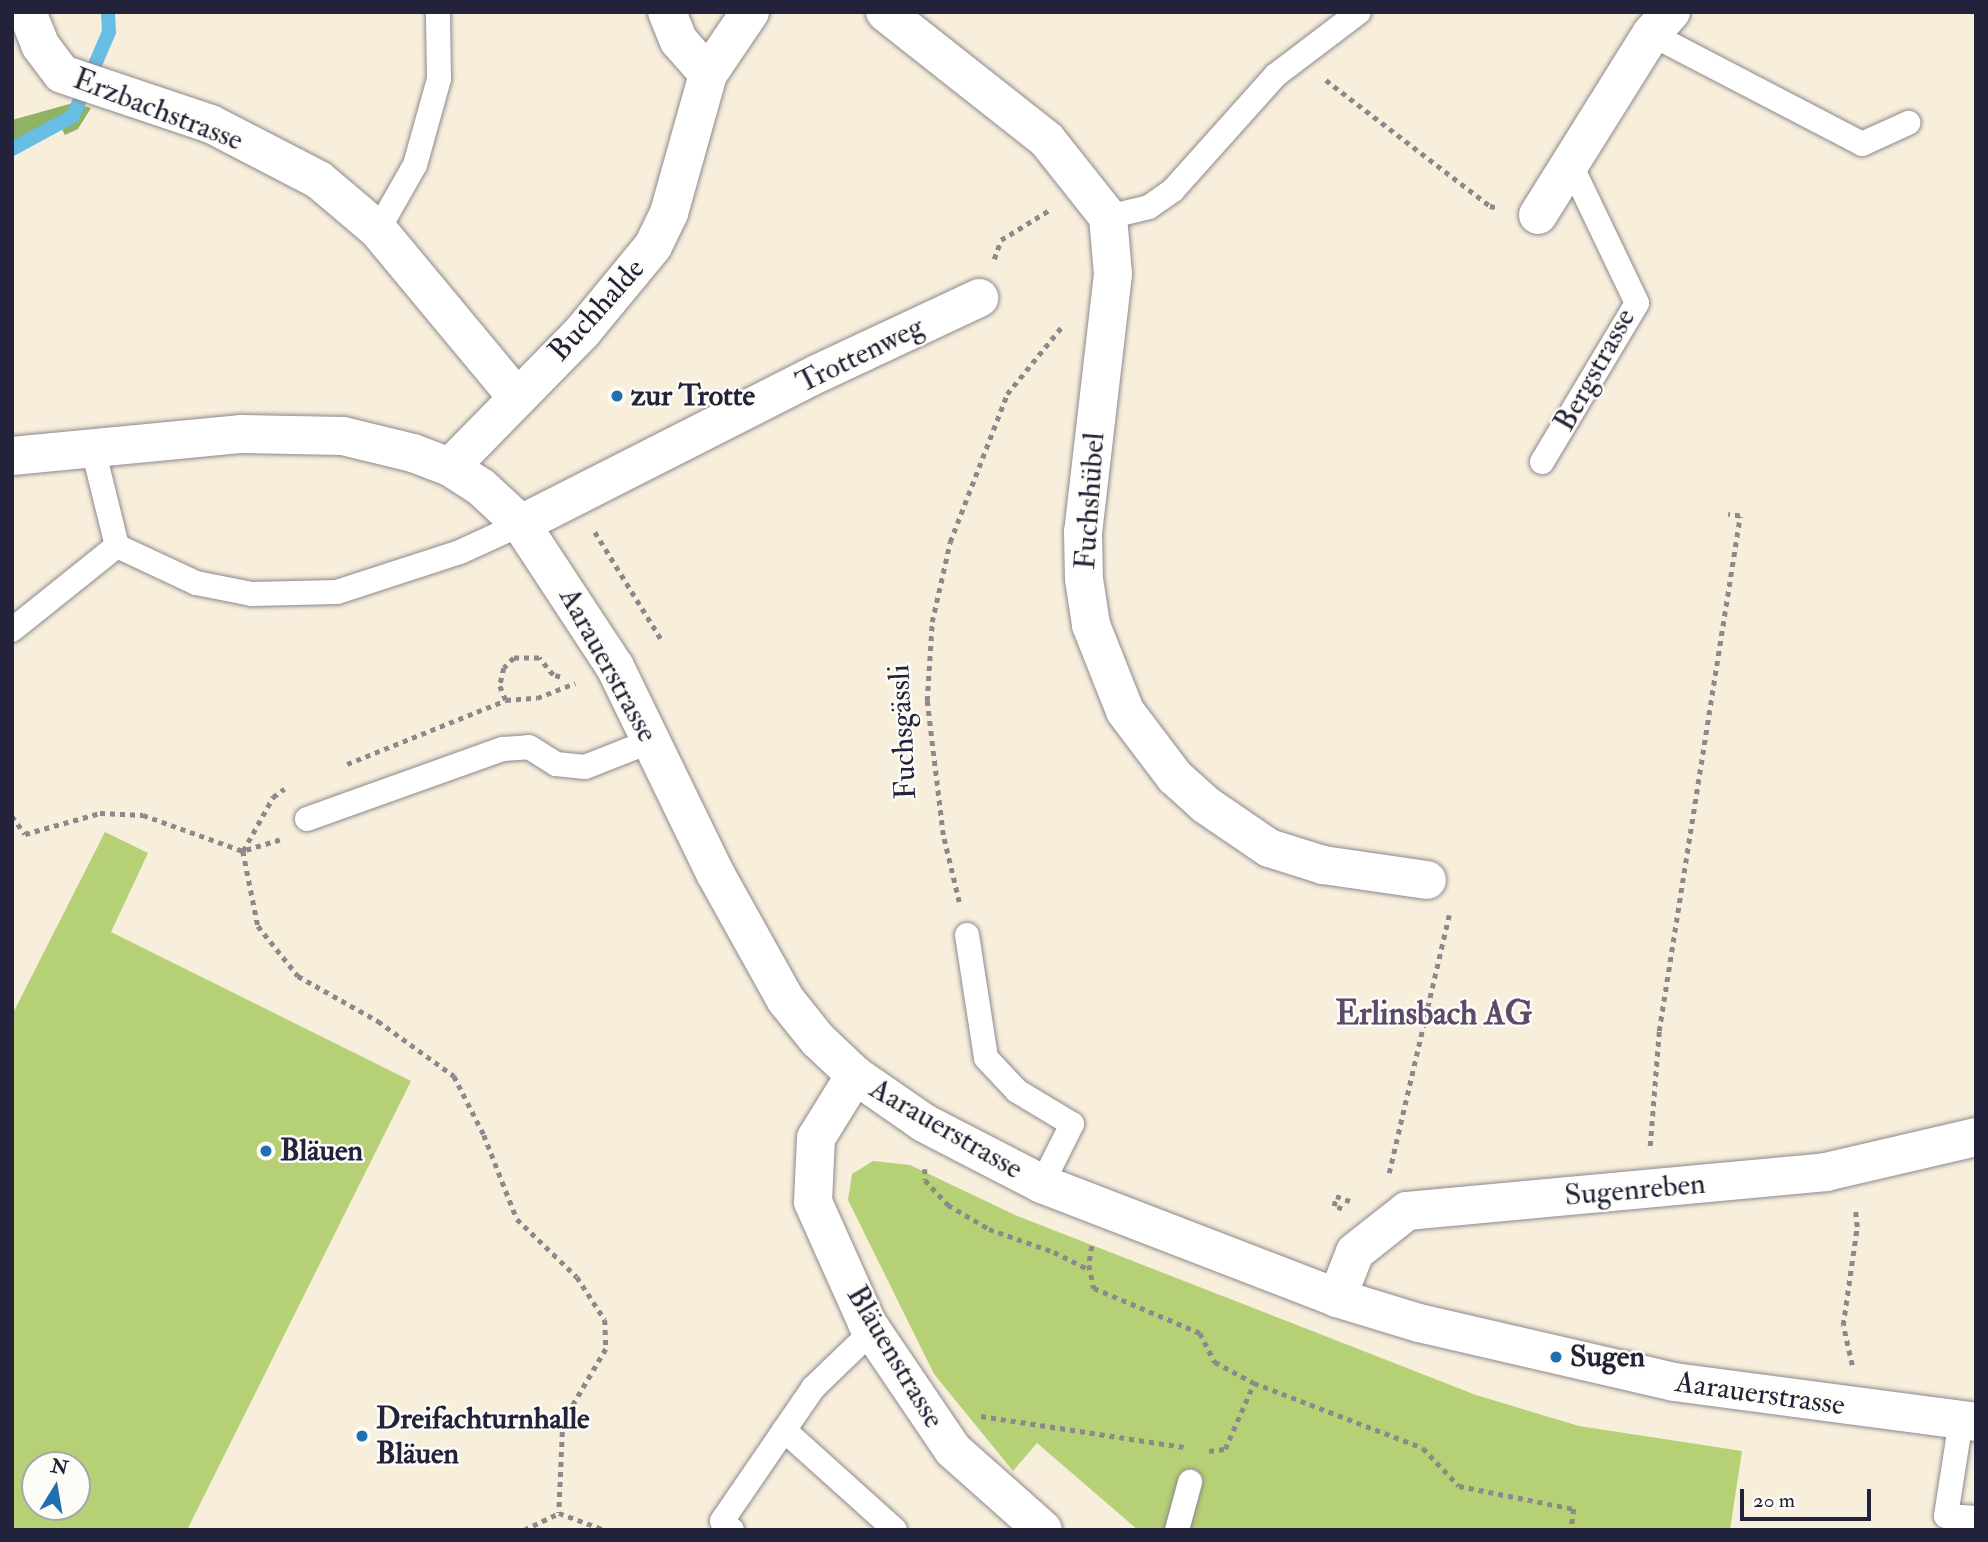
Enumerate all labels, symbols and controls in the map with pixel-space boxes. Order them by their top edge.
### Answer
street label: Erzbachstrasse [68,61,248,159]
street label: Buchhalde [541,251,653,369]
street label: Bergstrasse [1547,302,1643,438]
street label: Trottenweg [790,309,930,401]
place label: zur Trotte [631,378,755,414]
marker: zur Trotte [609,388,625,404]
street label: Fuchshübel [1067,431,1113,571]
street label: Aarauerstrasse [551,582,665,748]
street label: Fuchsgässli [881,664,925,800]
district label: Erlinsbach AG [1335,994,1533,1034]
street label: Aarauerstrasse [863,1071,1029,1187]
place label: Bläuen [280,1133,363,1169]
marker: Bläuen [258,1143,274,1159]
street label: Sugenreben [1563,1166,1707,1214]
street label: Bläuenstrasse [838,1279,952,1435]
place label: Sugen [1570,1339,1645,1375]
marker: Sugen [1548,1349,1564,1365]
street label: Aarauerstrasse [1673,1364,1847,1424]
place label: Dreifachturnhalle Bläuen [376,1401,590,1472]
marker: Dreifachturnhalle Bläuen [354,1428,370,1444]
north arrow [21,1451,91,1521]
text: N [49,1454,70,1481]
scale bar [1743,1476,1874,1520]
text: 20 m [1753,1487,1795,1514]

